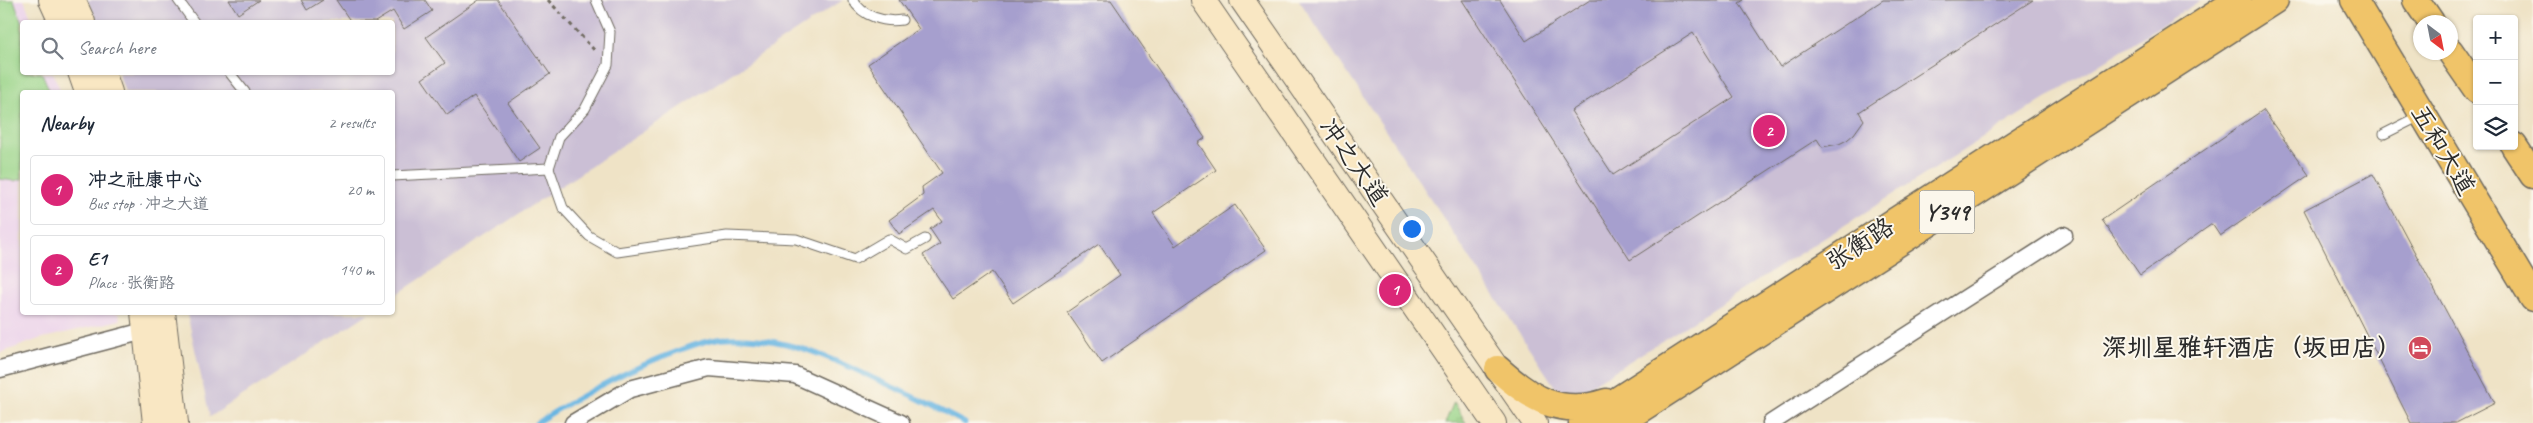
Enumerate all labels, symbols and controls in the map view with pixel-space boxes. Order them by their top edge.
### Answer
north arrow [2413,15,2458,60]
map controls [2473,15,2518,150]
button: + [2473,15,2518,60]
search box [20,20,395,75]
icon: search [38,34,66,62]
text: Search here [78,36,155,60]
button: − [2473,60,2518,105]
street label: 五和大道 [2404,99,2482,201]
button: layers [2473,105,2518,150]
text: Nearby [40,110,93,136]
street label: 冲之大道 [1312,112,1396,212]
pin: 2 [1753,112,1785,150]
text: 2 results [328,113,375,133]
text: 冲之社康中心 [88,168,202,192]
text: 1 [53,180,61,200]
text: 20 m [347,180,374,200]
road number: Y349 [1920,190,1974,233]
text: Bus stop · 冲之大道 [88,194,209,214]
street label: 张衡路 [1820,210,1900,278]
your location [1399,216,1425,242]
text: E1 [88,247,107,271]
text: 2 [53,260,61,280]
text: 140 m [340,260,374,280]
pin: 1 [1379,271,1411,309]
text: Place · 张衡路 [88,273,175,293]
place label: 深圳星雅轩酒店（坂田店） [2102,332,2402,364]
hotel icon: 深圳星雅轩酒店（坂田店） [2407,335,2433,361]

